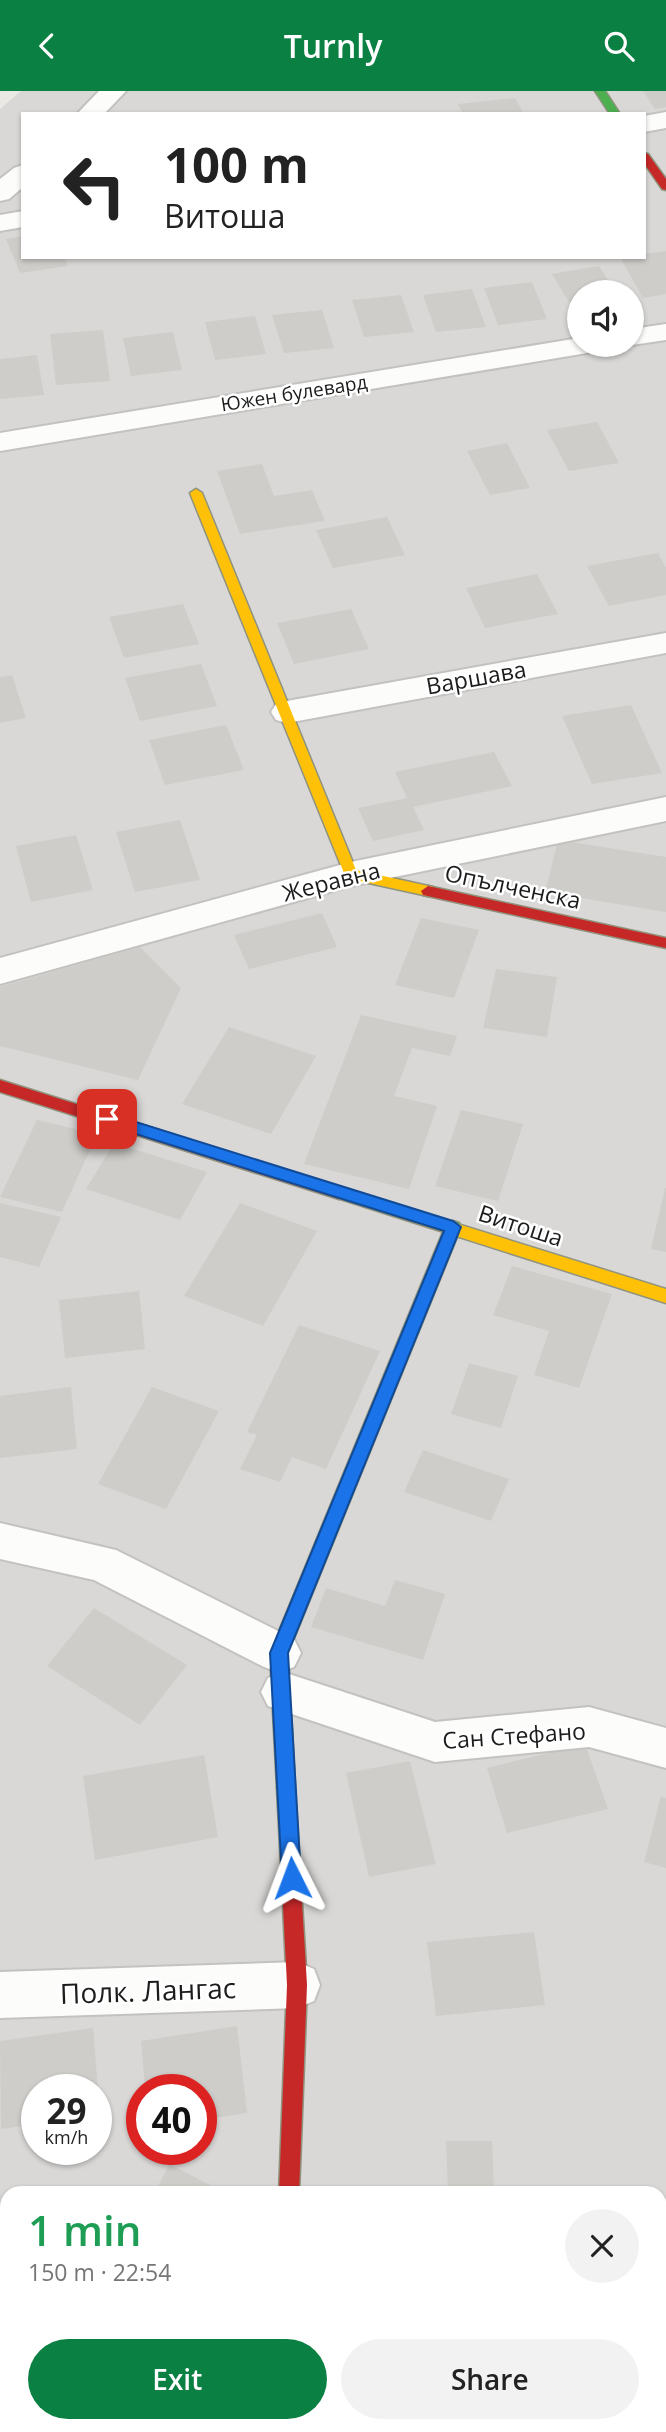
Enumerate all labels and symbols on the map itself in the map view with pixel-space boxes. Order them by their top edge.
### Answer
street label: Южен булевард [219,369,369,417]
street label: Варшава [424,652,528,702]
street label: Жеравна [279,853,383,909]
street label: Опълченска [442,856,584,916]
pin [77,1089,137,1149]
street label: Витоша [474,1196,568,1254]
street label: Сан Стефано [441,1714,587,1756]
position arrow [255,1841,329,1915]
street label: Полк. Лангас [59,1968,237,2012]
speed limit sign: 40 [126,2074,217,2165]

